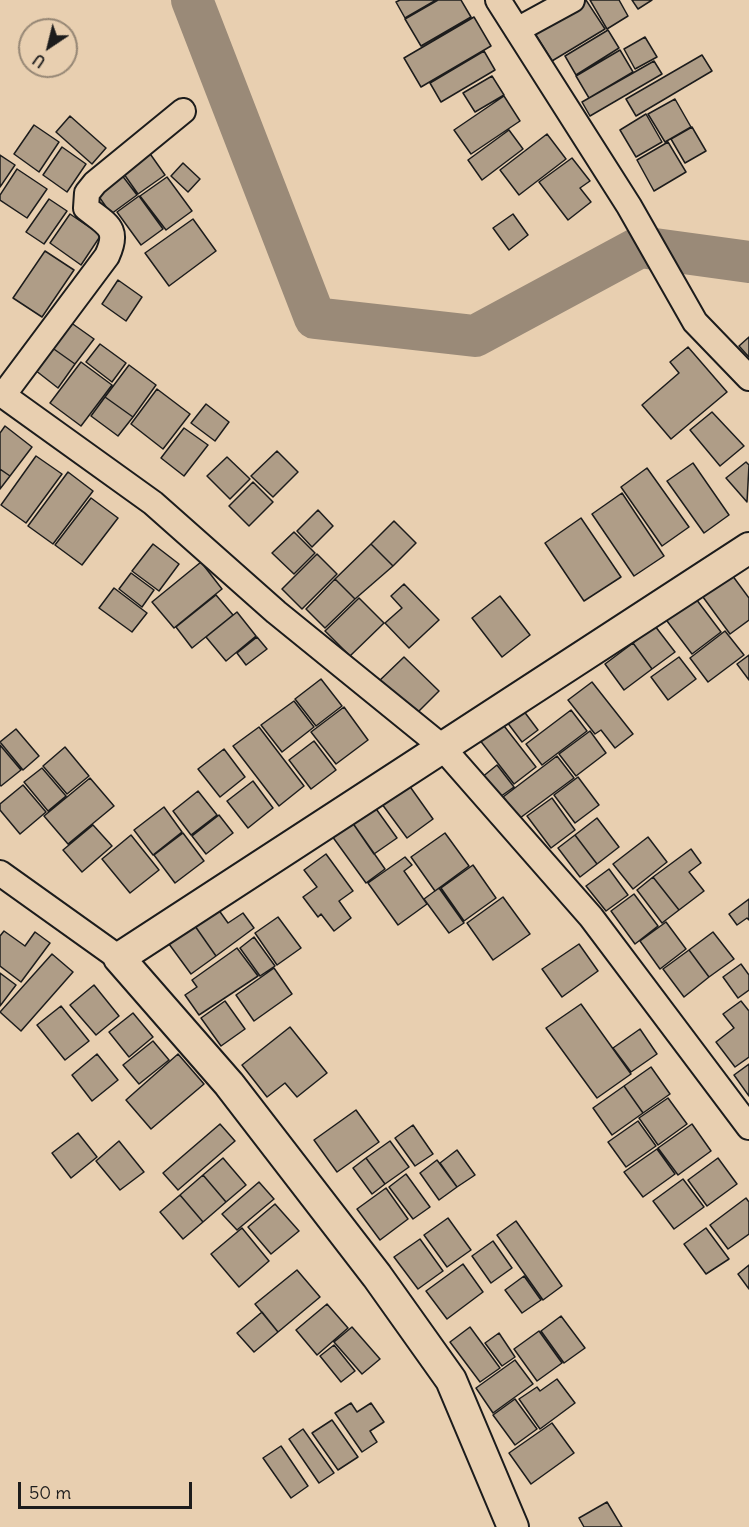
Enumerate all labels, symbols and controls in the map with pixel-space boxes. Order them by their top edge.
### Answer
north arrow [18,18,78,78]
text: U [29,50,49,72]
scale bar [21,1470,195,1508]
text: 50 m [29,1481,71,1504]

